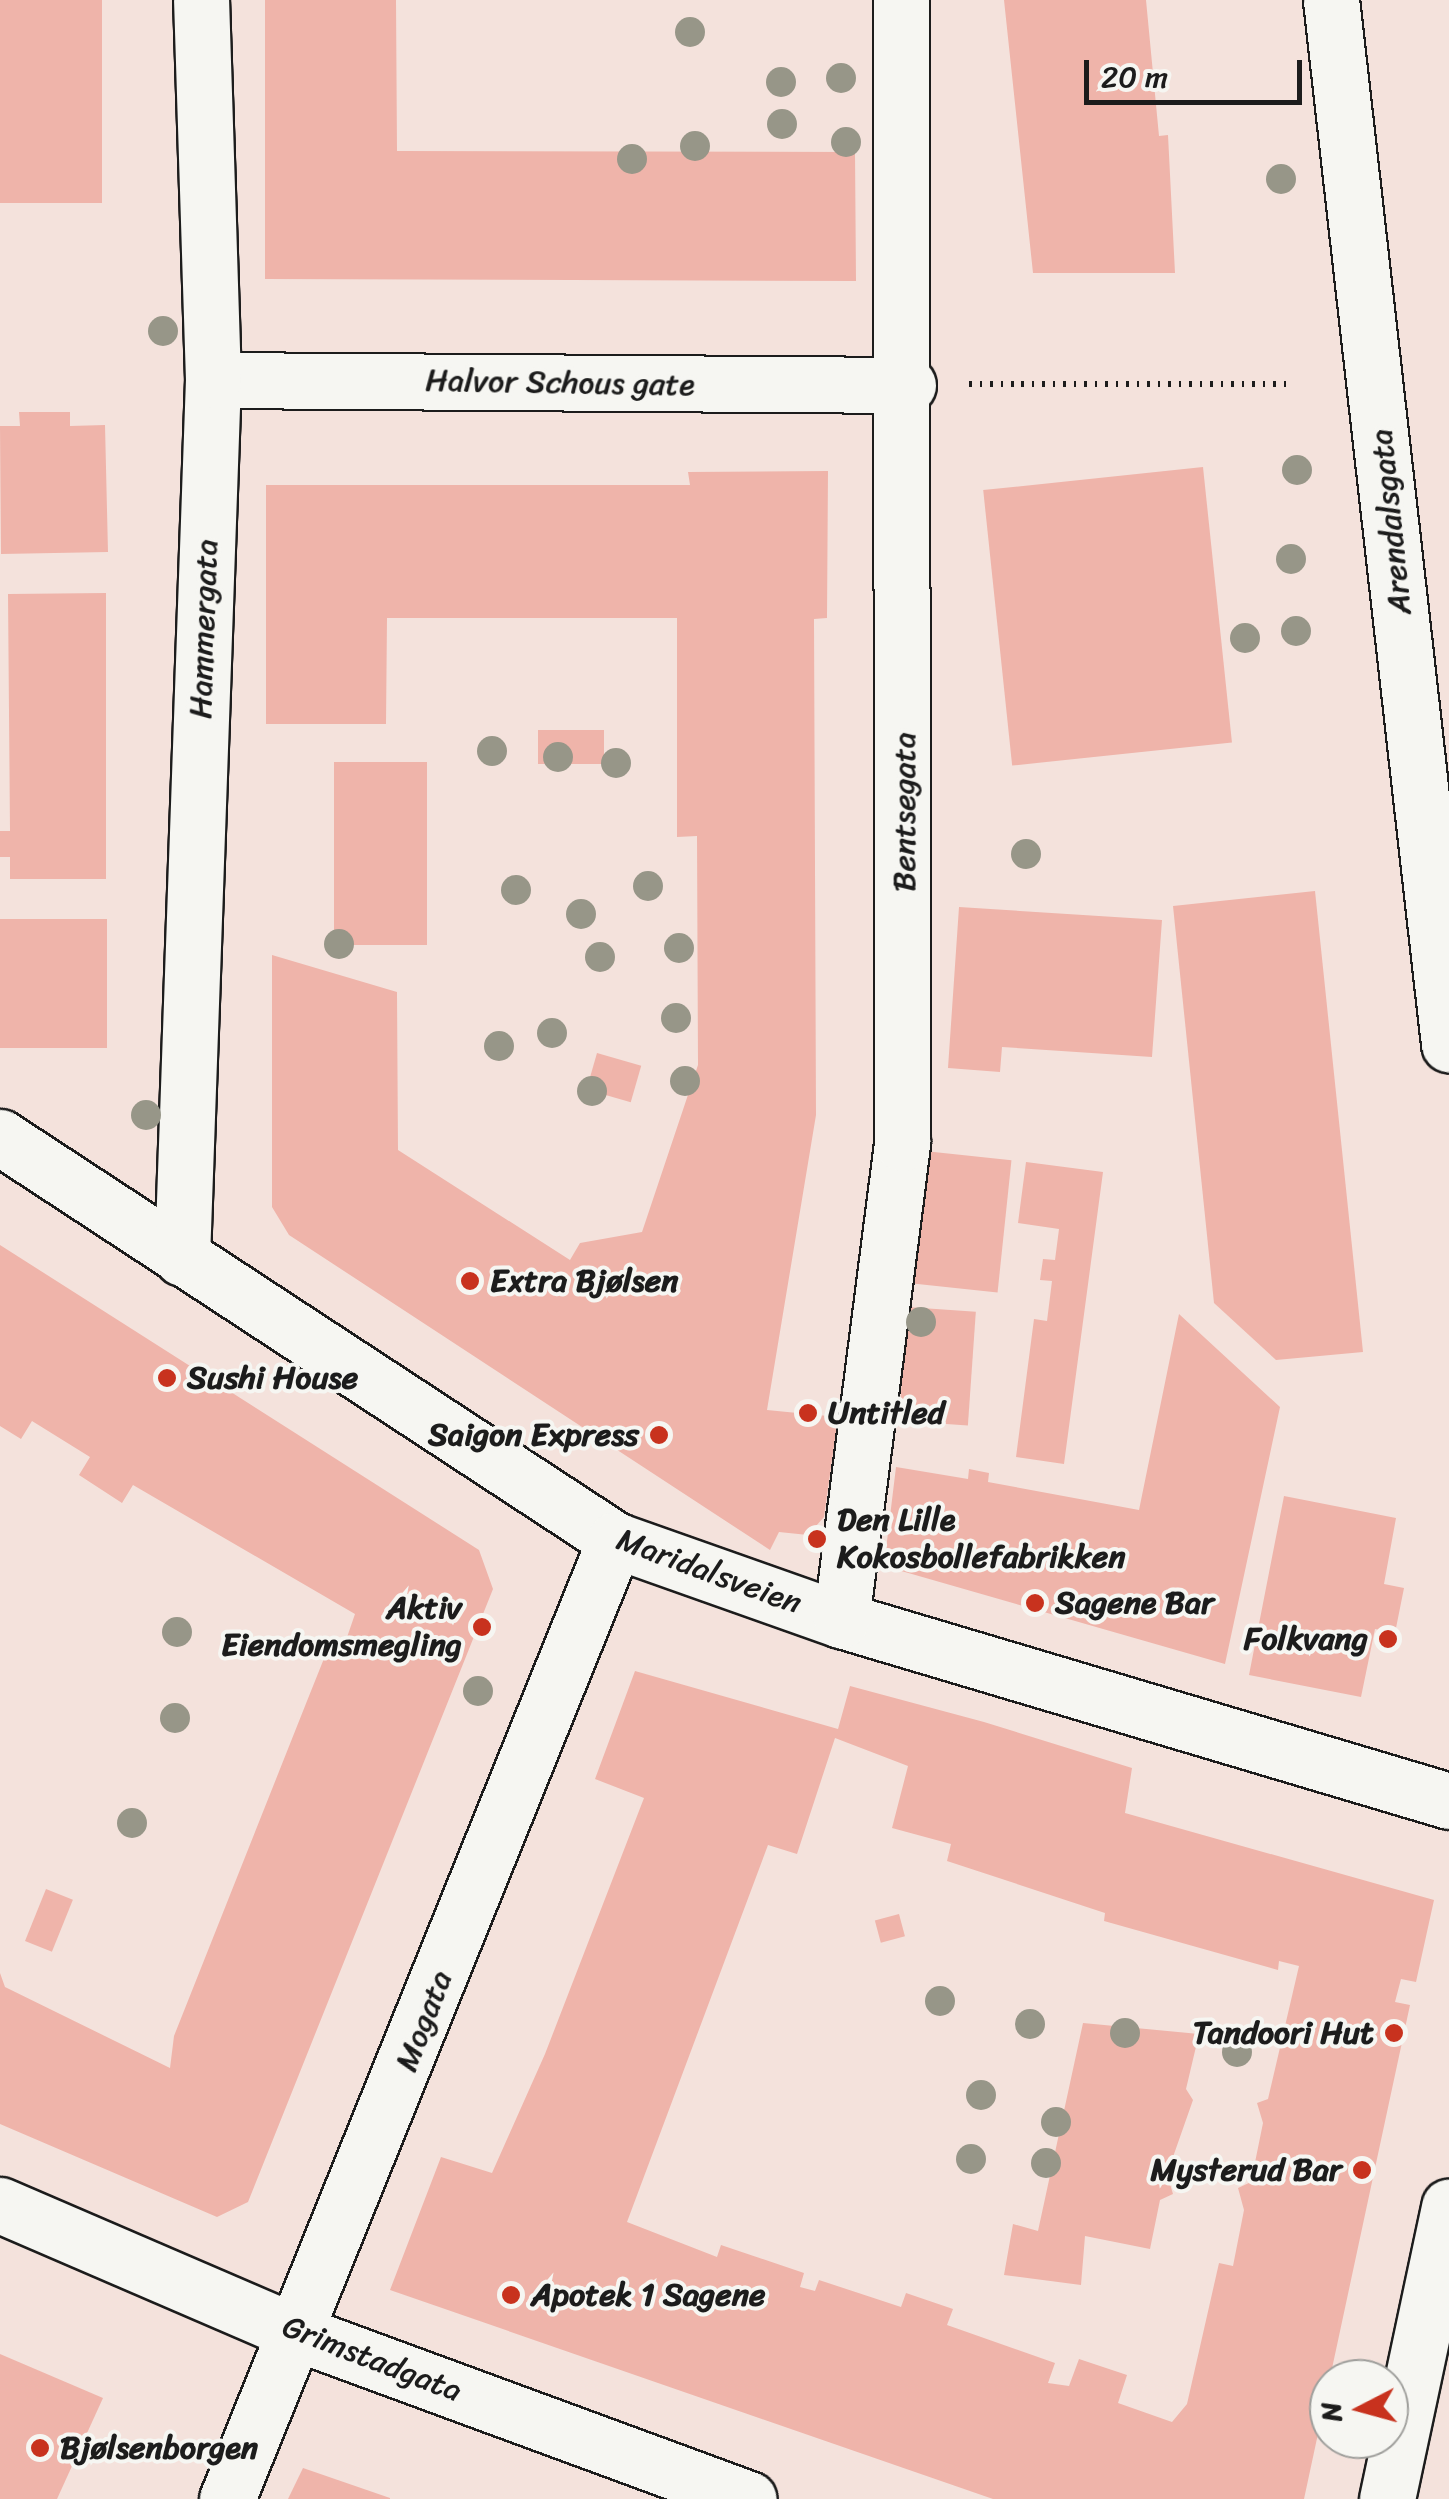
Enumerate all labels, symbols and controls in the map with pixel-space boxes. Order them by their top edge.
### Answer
scale bar [1089,40,1306,102]
text: 20 m [1101,50,1168,104]
street label: Halvor Schous gate [424,361,696,405]
street label: Arendalsgata [1362,427,1420,617]
street label: Hammergata [182,539,226,719]
street label: Bentsegata [886,732,924,892]
place label: Extra Bjølsen [490,1262,678,1300]
marker: Extra Bjølsen [459,1270,481,1292]
place label: Sushi House [187,1359,359,1397]
marker: Sushi House [156,1367,178,1389]
place label: Untitled [828,1394,945,1432]
marker: Untitled [797,1402,819,1424]
place label: Saigon Express [426,1416,639,1454]
marker: Saigon Express [648,1424,670,1446]
place label: Den Lille Kokosbollefabrikken [837,1502,1125,1577]
street label: Maridalsveien [611,1521,807,1623]
marker: Den Lille Kokosbollefabrikken [806,1528,828,1550]
place label: Sagene Bar [1055,1584,1214,1622]
place label: Aktiv Eiendomsmegling [221,1590,462,1665]
marker: Sagene Bar [1024,1592,1046,1614]
marker: Aktiv Eiendomsmegling [471,1616,493,1638]
place label: Folkvang [1244,1620,1368,1658]
marker: Folkvang [1377,1628,1399,1650]
street label: Mogata [387,1965,461,2077]
place label: Tandoori Hut [1193,2014,1374,2052]
marker: Tandoori Hut [1383,2022,1405,2044]
place label: Mysterud Bar [1150,2151,1342,2189]
marker: Mysterud Bar [1351,2159,1373,2181]
place label: Apotek 1 Sagene [531,2276,764,2314]
marker: Apotek 1 Sagene [500,2284,522,2306]
street label: Grimstadgata [277,2307,467,2411]
north arrow [1309,2359,1409,2459]
text: N [1305,2400,1356,2424]
place label: Bjølsenborgen [60,2429,258,2467]
marker: Bjølsenborgen [29,2437,51,2459]

